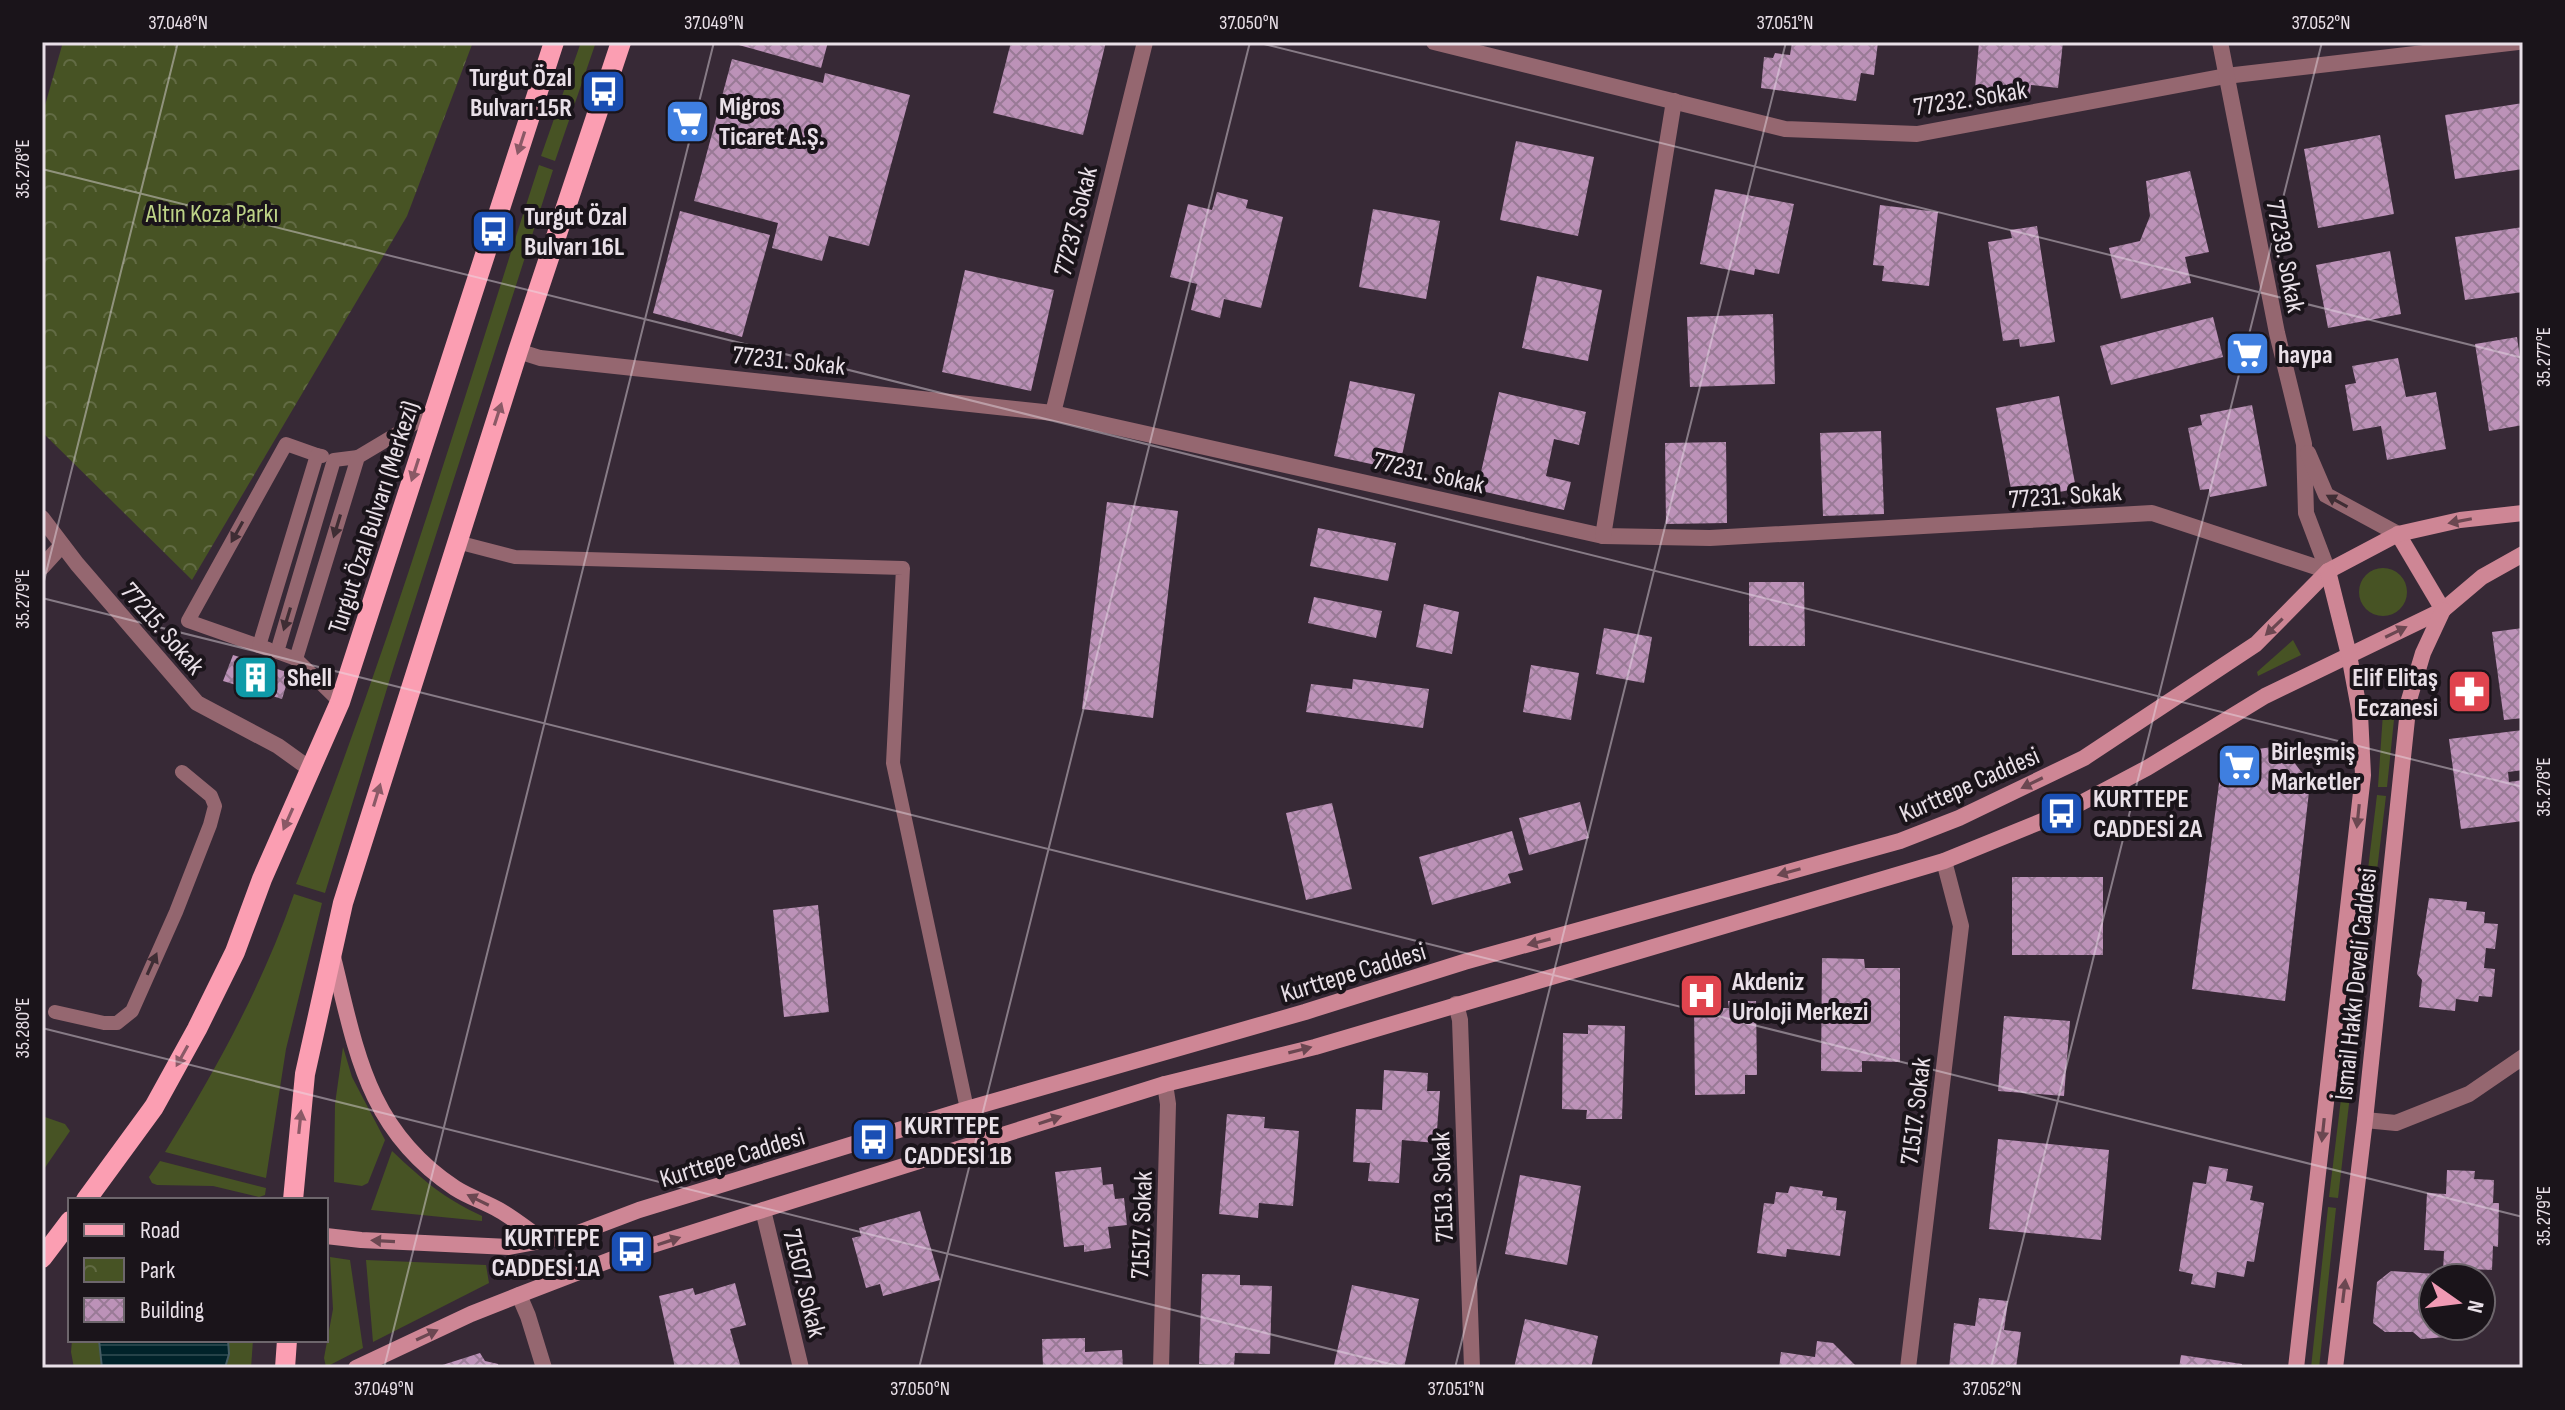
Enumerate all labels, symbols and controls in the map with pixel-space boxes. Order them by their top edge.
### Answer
text: 37.048°N [148,11,208,35]
text: 37.049°N [684,11,744,35]
text: 37.050°N [1219,11,1279,35]
text: 37.051°N [1757,11,1813,35]
text: 37.052°N [2291,11,2351,35]
place label: Turgut Özal Bulvarı 15R [469,63,572,124]
bus stop icon: Turgut Özal Bulvarı 15R [579,68,627,116]
street label: 77232. Sokak [1911,75,2029,124]
place label: Migros Ticaret A.Ş. [719,92,825,153]
supermarket icon: Migros Ticaret A.Ş. [664,97,712,145]
one-way arrow [514,131,527,155]
text: 35.278°E [11,139,35,199]
street label: 77237. Sokak [1048,164,1105,279]
street label: 77239. Sokak [2258,197,2311,315]
park label: Altın Koza Parkı [145,199,278,230]
place label: Turgut Özal Bulvarı 16L [524,202,627,263]
bus stop icon: Turgut Özal Bulvarı 16L [469,207,517,255]
text: 35.277°E [2532,327,2556,387]
supermarket icon: haypa [2223,330,2271,378]
street label: 77231. Sokak [731,340,847,383]
place label: haypa [2278,340,2333,371]
street label: Turgut Özal Bulvarı (Merkezi) [322,397,427,638]
one-way arrow [492,402,504,426]
street label: 77231. Sokak [1370,446,1487,501]
one-way arrow [409,458,421,482]
street label: 77231. Sokak [2008,477,2123,516]
one-way arrow [2326,494,2349,508]
one-way arrow [330,514,343,538]
one-way arrow [2447,516,2472,528]
one-way arrow [230,521,244,544]
text: 35.279°E [11,569,35,629]
street label: 77215. Sokak [113,577,210,681]
one-way arrow [280,607,293,631]
one-way arrow [2264,618,2283,636]
one-way arrow [2384,625,2407,639]
building icon: Shell [232,653,280,701]
place label: Shell [287,663,332,694]
place label: Elif Elitaş Eczanesi [2352,663,2438,724]
pharmacy icon: Elif Elitaş Eczanesi [2445,668,2493,716]
place label: Birleşmiş Marketler [2271,737,2361,798]
street label: Kurttepe Caddesi [1895,741,2044,830]
supermarket icon: Birleşmiş Marketler [2216,742,2264,790]
text: 35.278°E [2532,757,2556,817]
one-way arrow [2021,776,2044,790]
one-way arrow [371,783,384,807]
place label: KURTTEPE CADDESİ 2A [2093,784,2203,845]
bus stop icon: KURTTEPE CADDESİ 2A [2038,789,2086,837]
one-way arrow [2351,804,2364,829]
one-way arrow [281,807,295,831]
one-way arrow [1776,866,1800,879]
street label: İsmail Hakkı Develi Caddesi [2329,866,2384,1102]
street label: Kurttepe Caddesi [1277,937,1430,1010]
one-way arrow [1526,937,1551,949]
one-way arrow [146,953,159,976]
place label: Akdeniz Uroloji Merkezi [1731,967,1868,1028]
hospital icon: Akdeniz Uroloji Merkezi [1677,972,1725,1020]
text: 35.280°E [11,998,35,1058]
one-way arrow [1288,1044,1313,1056]
one-way arrow [175,1045,189,1067]
street label: 71517. Sokak [1895,1056,1938,1167]
one-way arrow [293,1109,306,1134]
place label: KURTTEPE CADDESİ 1B [904,1111,1012,1172]
one-way arrow [1038,1114,1062,1126]
bus stop icon: KURTTEPE CADDESİ 1B [849,1116,897,1164]
one-way arrow [2317,1118,2330,1143]
street label: Kurttepe Caddesi [656,1122,809,1195]
street label: 71513. Sokak [1426,1131,1461,1243]
street label: 71517. Sokak [1125,1170,1160,1280]
text: 35.279°E [2532,1186,2556,1246]
one-way arrow [467,1193,490,1207]
legend [68,1198,328,1342]
text: Road [140,1216,180,1245]
place label: KURTTEPE CADDESİ 1A [492,1223,601,1284]
street label: 71507. Sokak [775,1226,832,1341]
bus stop icon: KURTTEPE CADDESİ 1A [607,1228,655,1276]
one-way arrow [370,1234,395,1247]
one-way arrow [657,1234,681,1246]
text: Park [140,1256,175,1285]
north arrow [2417,1262,2497,1342]
one-way arrow [2338,1278,2351,1303]
text: Building [140,1296,204,1325]
text: N [2460,1298,2489,1315]
one-way arrow [415,1328,438,1342]
text: 37.049°N [354,1377,414,1401]
text: 37.050°N [890,1377,950,1401]
text: 37.051°N [1428,1377,1484,1401]
text: 37.052°N [1962,1377,2022,1401]

